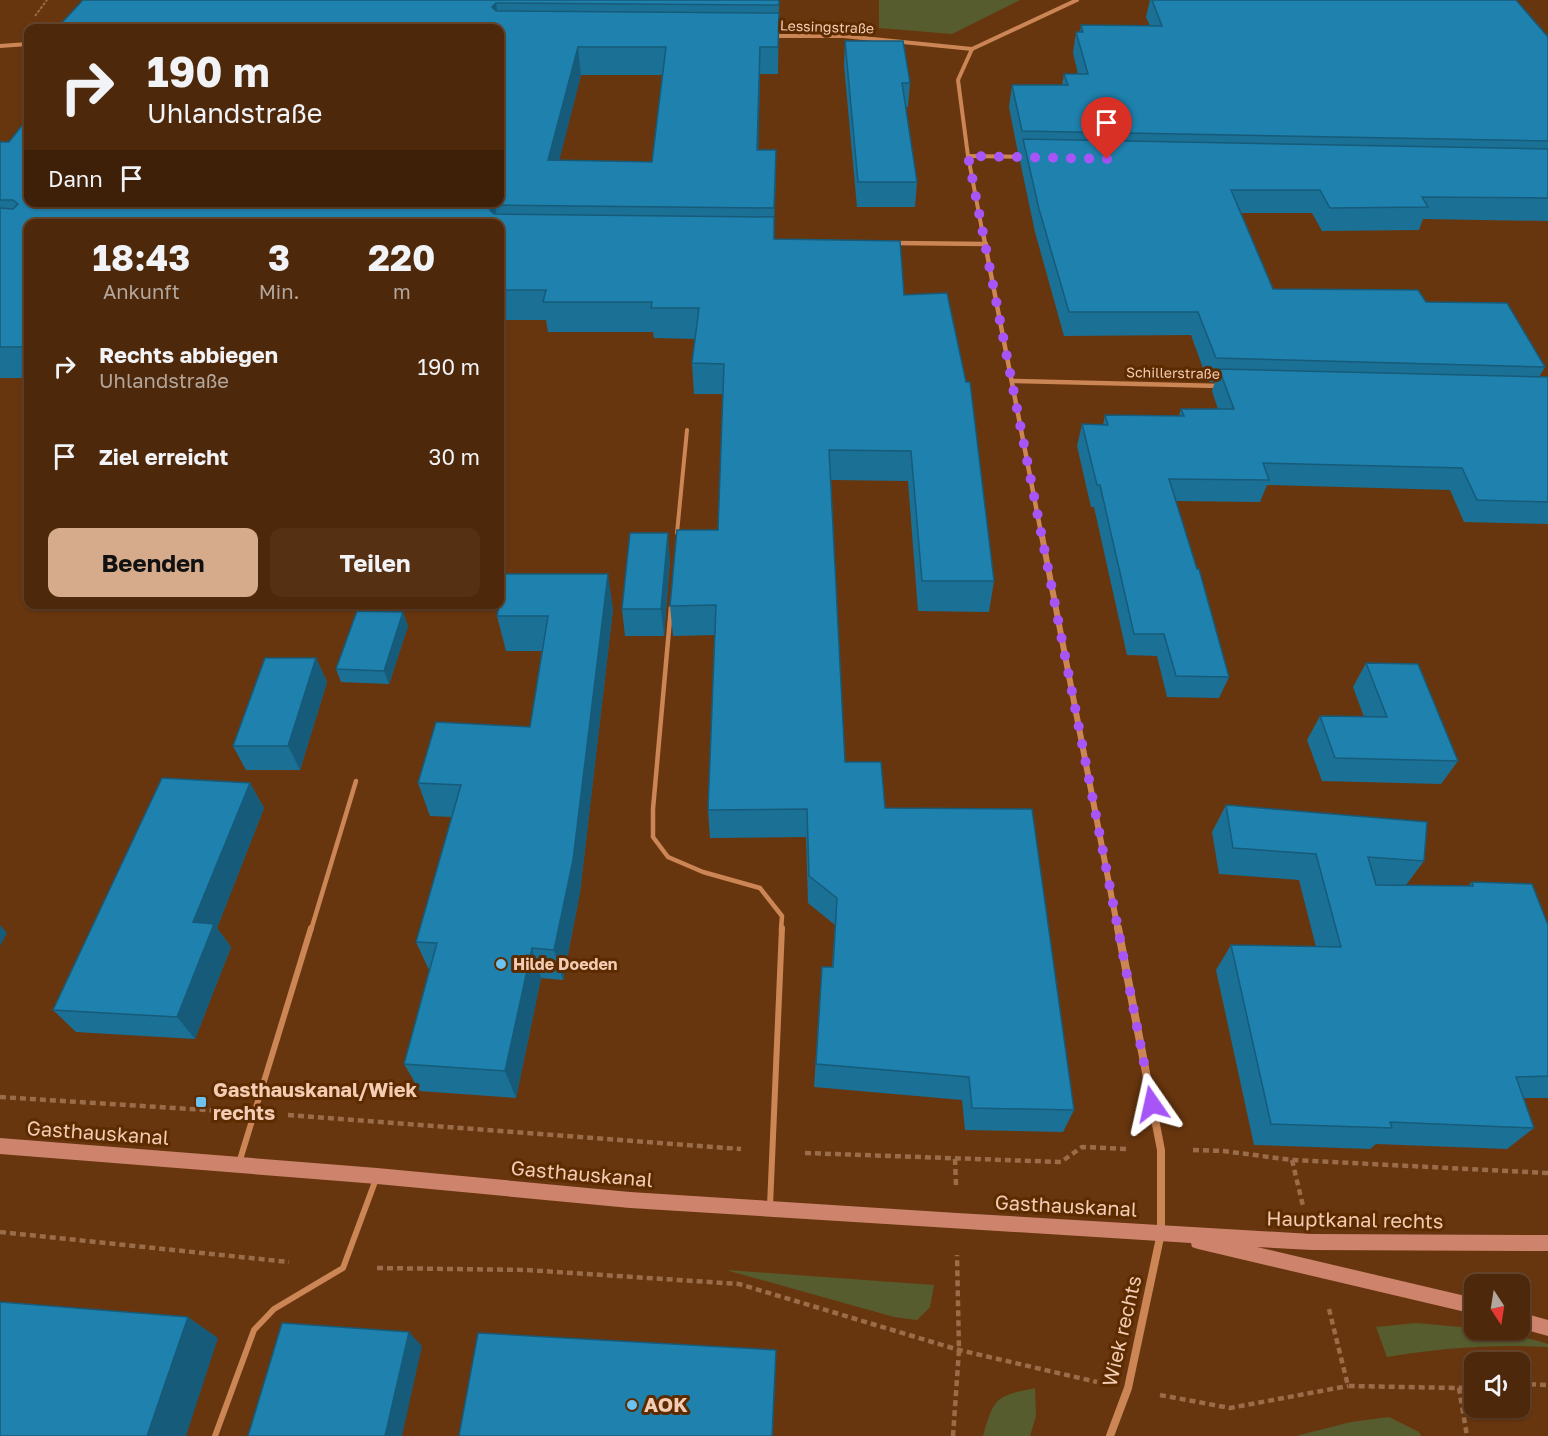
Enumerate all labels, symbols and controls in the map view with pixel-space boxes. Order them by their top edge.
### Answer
street label: Lessingstraße [780,16,874,37]
text: 190 m [147,46,270,96]
icon: right [48,48,126,126]
text: Uhlandstraße [147,97,322,129]
pin [1081,97,1132,159]
icon: arrive [1090,106,1123,139]
icon: arrive [115,162,148,195]
text: Dann [48,165,103,192]
text: 18:43 [93,236,190,279]
text: 3 [268,236,290,279]
text: 220 [368,236,435,279]
text: Ankunft [103,279,180,303]
text: Min. [259,279,300,303]
text: m [393,279,411,303]
text: Rechts abbiegen [99,341,278,368]
icon: right [48,350,81,383]
text: 190 m [417,353,480,380]
street label: Schillerstraße [1126,363,1220,382]
text: Uhlandstraße [99,368,229,392]
icon: arrive [48,440,81,473]
text: Ziel erreicht [99,443,228,470]
text: 30 m [429,443,480,470]
button: Beenden [48,528,258,597]
button: Teilen [270,528,480,597]
place label: Hilde Doeden [513,954,618,974]
marker: Hilde Doeden [494,957,508,971]
position arrow [1120,1072,1184,1136]
place label: Gasthauskanal/Wiek rechts [213,1077,417,1124]
marker: Gasthauskanal/Wiek rechts [194,1095,208,1109]
street label: Gasthauskanal [26,1115,170,1149]
street label: Gasthauskanal [510,1155,654,1191]
street label: Gasthauskanal [994,1189,1138,1221]
street label: Hauptkanal rechts [1266,1205,1444,1233]
street label: Wiek rechts [1097,1273,1145,1389]
north arrow [1464,1274,1530,1340]
map controls [1464,1274,1530,1418]
button: sound [1464,1352,1530,1418]
place label: AOK [644,1392,688,1416]
marker: AOK [625,1398,639,1412]

